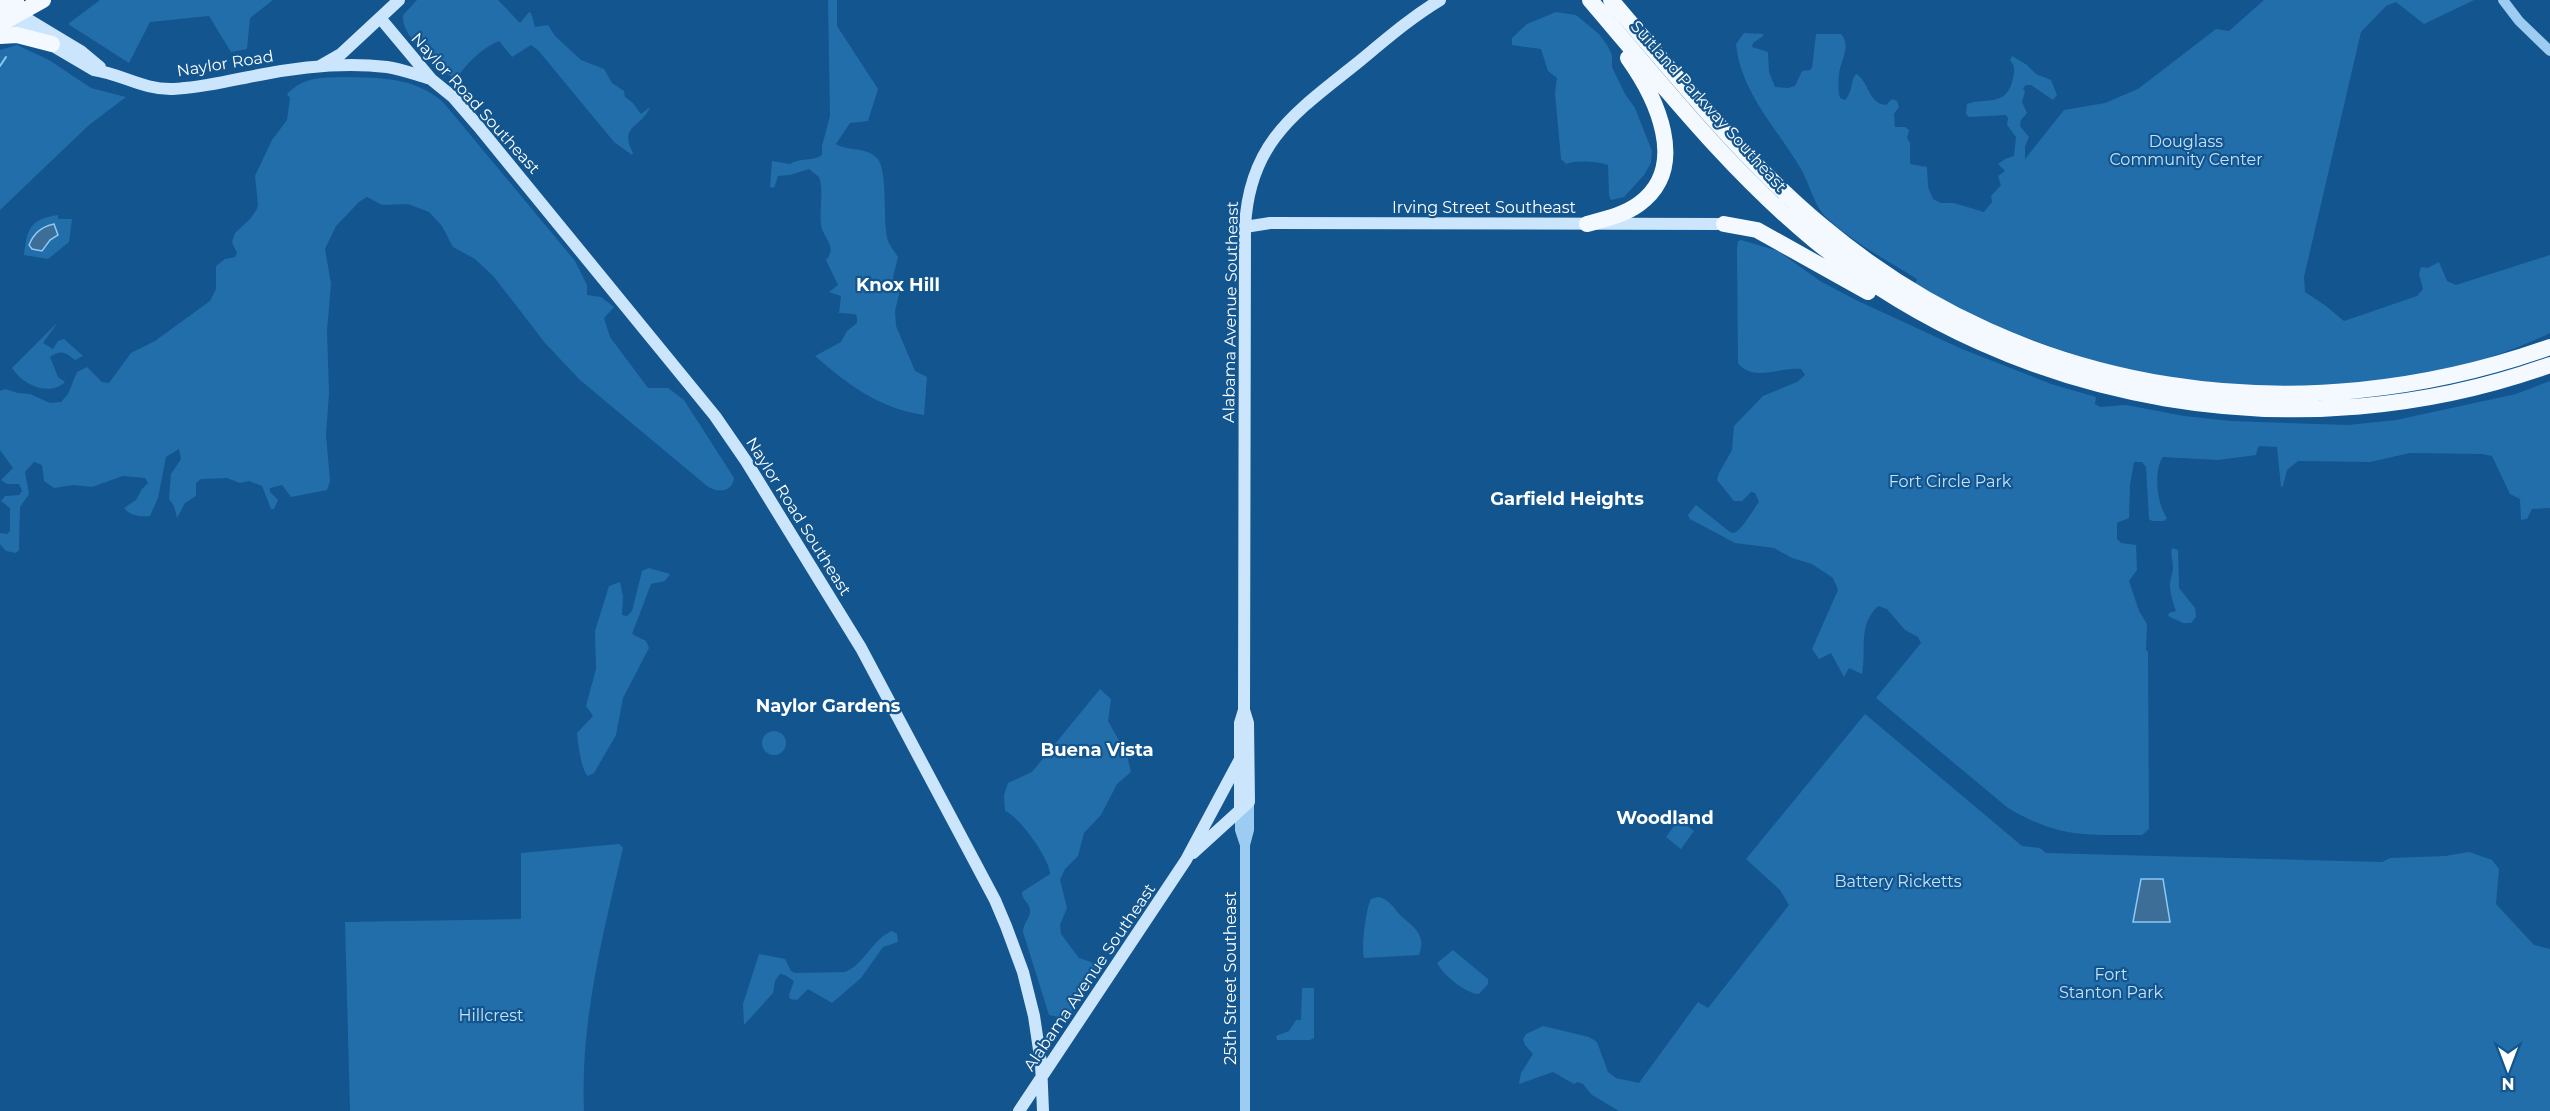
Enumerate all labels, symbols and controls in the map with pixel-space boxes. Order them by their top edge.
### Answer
street label: Suitland Parkway Southeast [1627,17,1791,196]
street label: Naylor Road Southeast [407,29,544,178]
street label: Naylor Road [175,46,275,81]
park label: Douglass Community Center [2109,132,2263,169]
street label: Irving Street Southeast [1392,198,1577,217]
street label: Alabama Avenue Southeast [1219,200,1242,423]
district label: Knox Hill [856,274,940,296]
street label: Naylor Road Southeast [742,434,855,599]
park label: Fort Circle Park [1889,472,2012,491]
district label: Garfield Heights [1490,488,1644,510]
district label: Naylor Gardens [756,695,901,717]
district label: Buena Vista [1040,739,1154,761]
district label: Woodland [1616,807,1714,829]
park label: Battery Ricketts [1834,872,1962,891]
street label: Alabama Avenue Southeast [1020,880,1160,1075]
street label: 25th Street Southeast [1221,891,1240,1065]
park label: Fort Stanton Park [2059,965,2163,1002]
park label: Hillcrest [458,1006,524,1025]
north arrow [2478,1039,2538,1099]
text: N [2502,1074,2514,1093]

